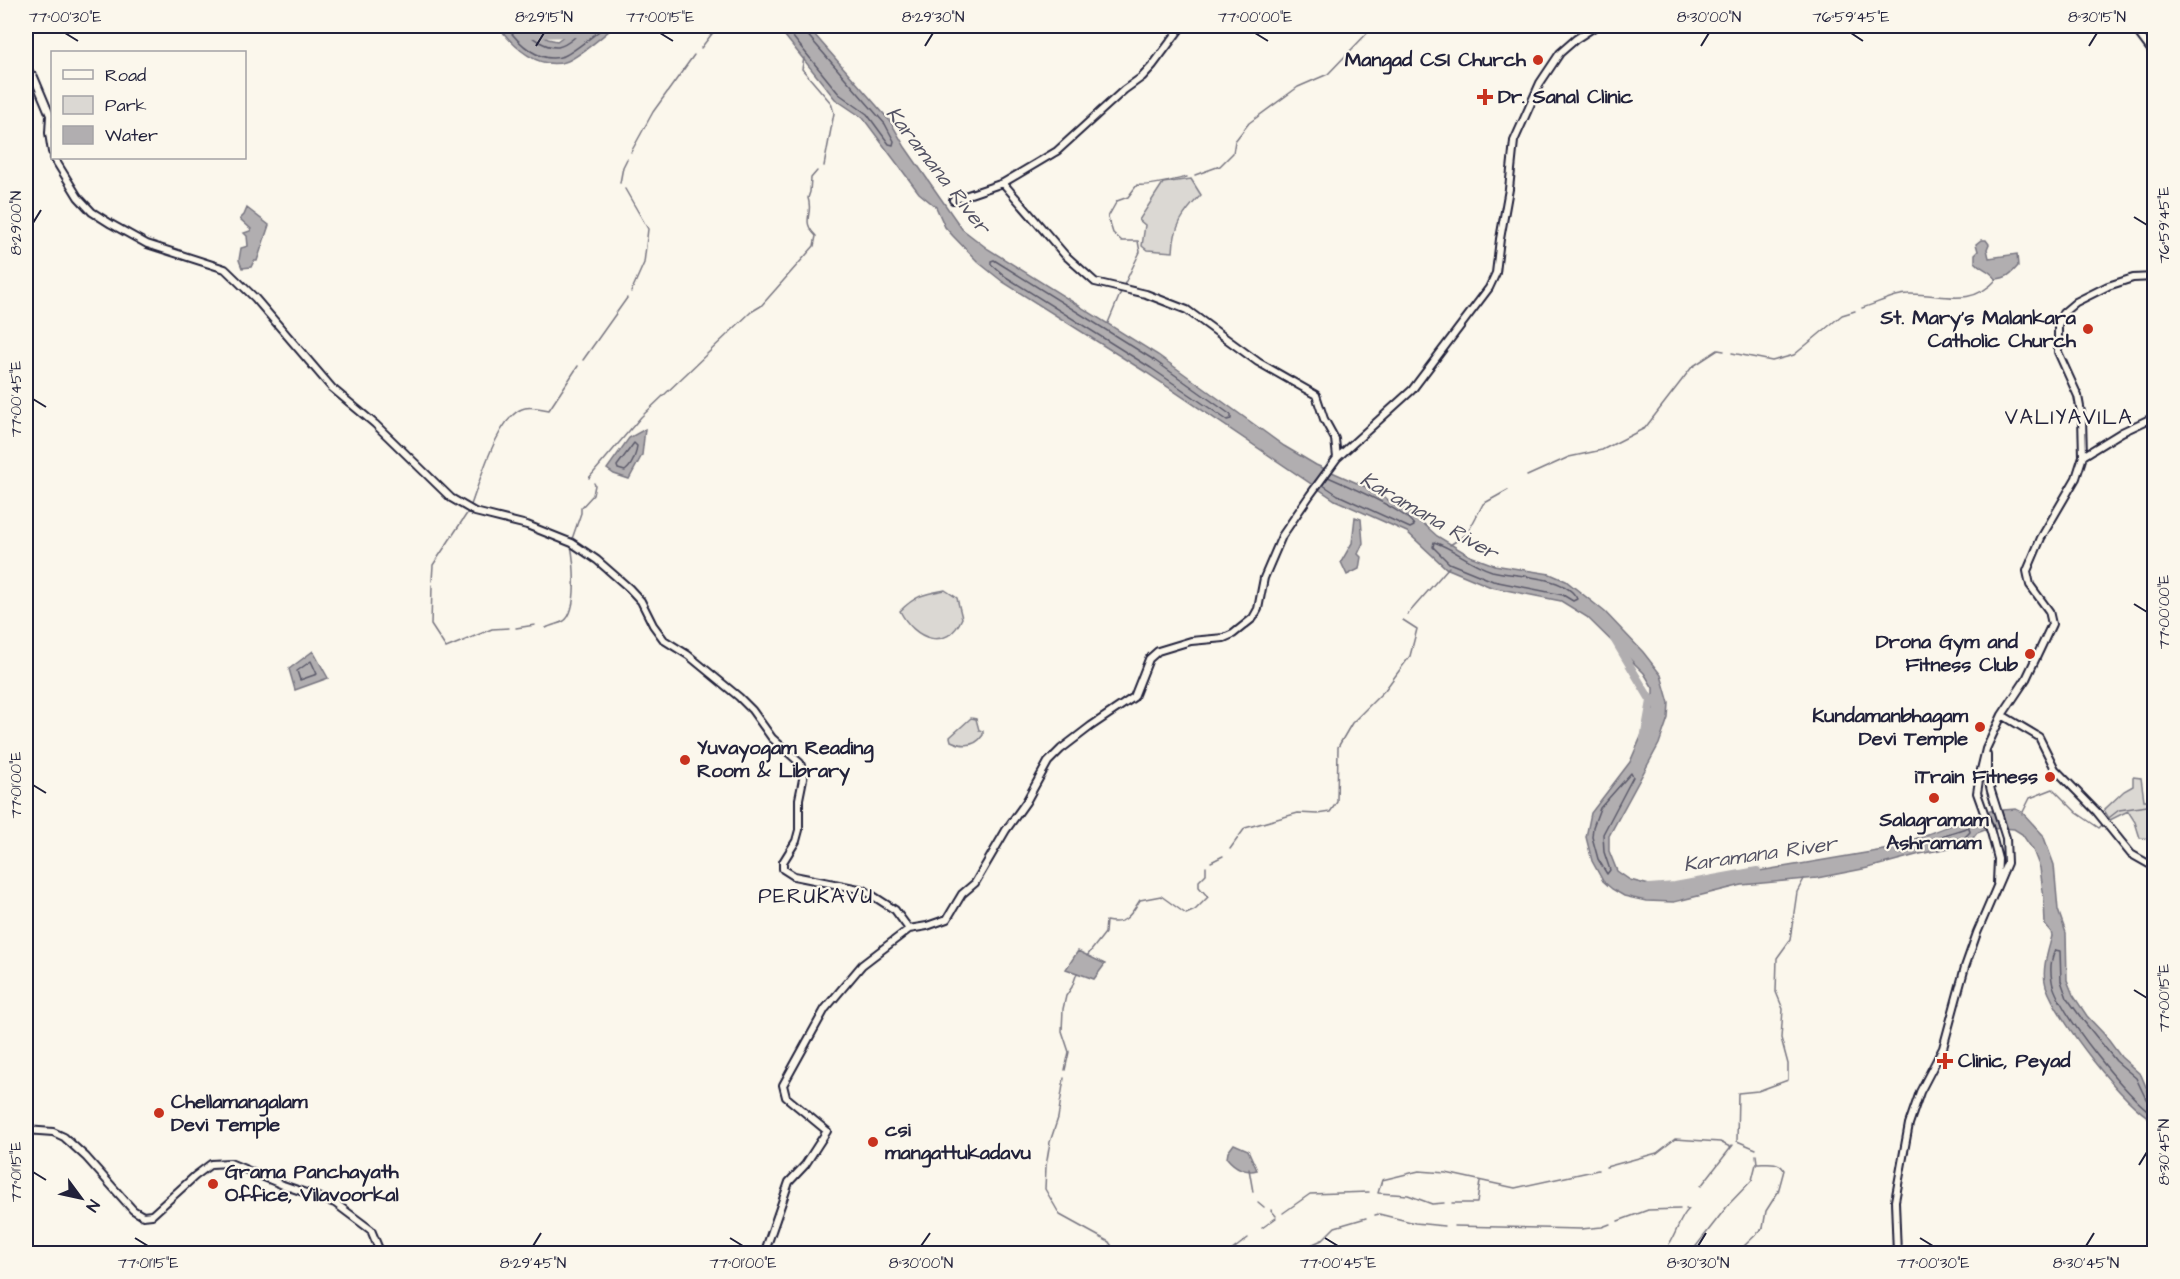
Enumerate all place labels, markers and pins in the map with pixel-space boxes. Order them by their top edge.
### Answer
place label: Mangad CSI Church [1345,46,1527,75]
marker: Mangad CSI Church [1531,53,1545,67]
place label: Dr. Sanal Clinic [1498,83,1634,111]
marker: Dr. Sanal Clinic [1476,88,1494,106]
place label: St. Mary's Malankara Catholic Church [1880,304,2077,355]
marker: St. Mary's Malankara Catholic Church [2081,322,2095,336]
place label: Drona Gym and Fitness Club [1876,628,2019,679]
marker: Drona Gym and Fitness Club [2023,647,2037,661]
place label: Kundamanbhagam Devi Temple [1812,702,1968,753]
marker: Kundamanbhagam Devi Temple [1973,720,1987,734]
place label: Yuvayogam Reading Room & Library [697,734,874,786]
marker: Yuvayogam Reading Room & Library [678,753,692,767]
place label: iTrain Fitness [1914,763,2038,791]
marker: iTrain Fitness [2043,770,2057,784]
marker: Salagramam Ashramam [1927,791,1941,805]
place label: Salagramam Ashramam [1878,806,1989,857]
place label: Clinic, Peyad [1958,1047,2071,1076]
marker: Clinic, Peyad [1936,1052,1954,1070]
place label: Chellamangalam Devi Temple [171,1088,308,1139]
marker: Chellamangalam Devi Temple [152,1106,166,1120]
place label: csi mangattukadavu [885,1116,1031,1168]
marker: csi mangattukadavu [866,1135,880,1149]
place label: Grama Panchayath Office, Vilavoorkal [225,1158,400,1209]
marker: Grama Panchayath Office, Vilavoorkal [206,1177,220,1191]

